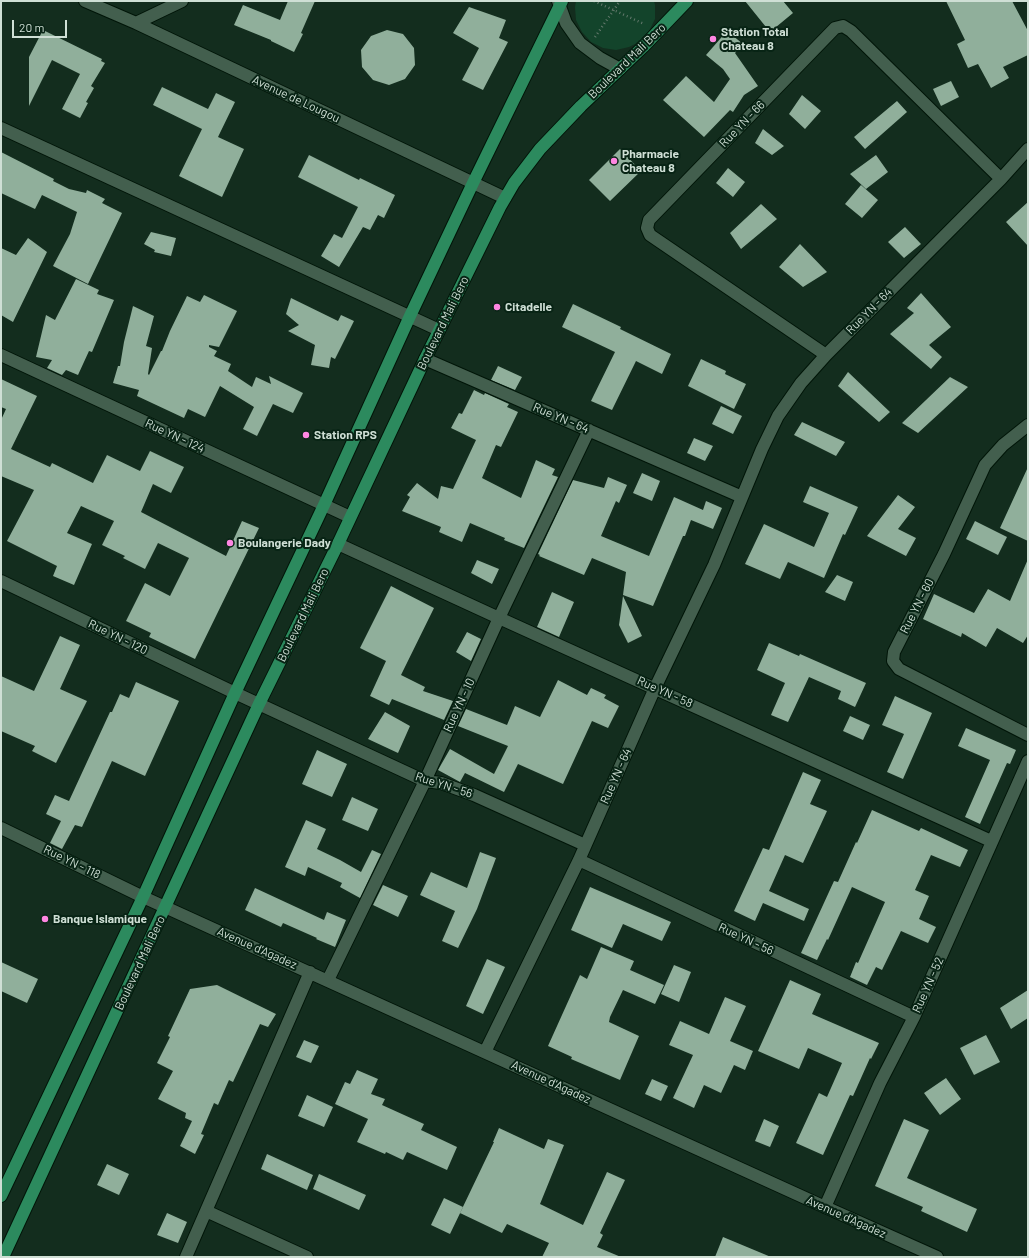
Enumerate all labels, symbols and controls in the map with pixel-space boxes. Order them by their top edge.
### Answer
scale bar [14,12,69,38]
text: 20 m [19,20,45,34]
street label: Boulevard Mali Bero [585,20,669,102]
place label: Station Total Chateau 8 [721,25,789,53]
marker: Station Total Chateau 8 [708,34,718,44]
street label: Avenue de Lougou [250,72,342,126]
street label: Rue YN - 66 [716,98,768,150]
place label: Pharmacie Chateau 8 [622,147,679,175]
marker: Pharmacie Chateau 8 [609,156,619,166]
street label: Boulevard Mali Bero [414,274,472,372]
street label: Rue YN - 64 [843,285,895,337]
place label: Citadelle [505,300,552,314]
marker: Citadelle [492,302,502,312]
street label: Rue YN - 64 [531,400,591,436]
street label: Rue YN - 124 [143,416,207,456]
place label: Station RPS [314,428,377,442]
marker: Station RPS [301,430,311,440]
place label: Boulangerie Dady [238,536,331,550]
marker: Boulangerie Dady [225,538,235,548]
street label: Boulevard Mali Bero [274,566,332,664]
street label: Rue YN - 60 [897,576,937,636]
street label: Rue YN - 120 [86,616,150,658]
street label: Rue YN - 58 [635,673,695,711]
street label: Rue YN - 10 [440,676,478,734]
street label: Rue YN - 64 [597,746,635,806]
street label: Rue YN - 56 [414,769,474,801]
street label: Rue YN - 118 [41,842,103,882]
place label: Banque Islamique [53,912,147,926]
marker: Banque Islamique [40,914,50,924]
street label: Boulevard Mali Bero [112,914,168,1012]
street label: Rue YN - 56 [716,920,776,958]
street label: Avenue d'Agadez [215,924,299,972]
street label: Rue YN - 52 [909,955,947,1015]
street label: Avenue d'Agadez [509,1057,593,1107]
street label: Avenue d'Agadez [804,1193,888,1241]

